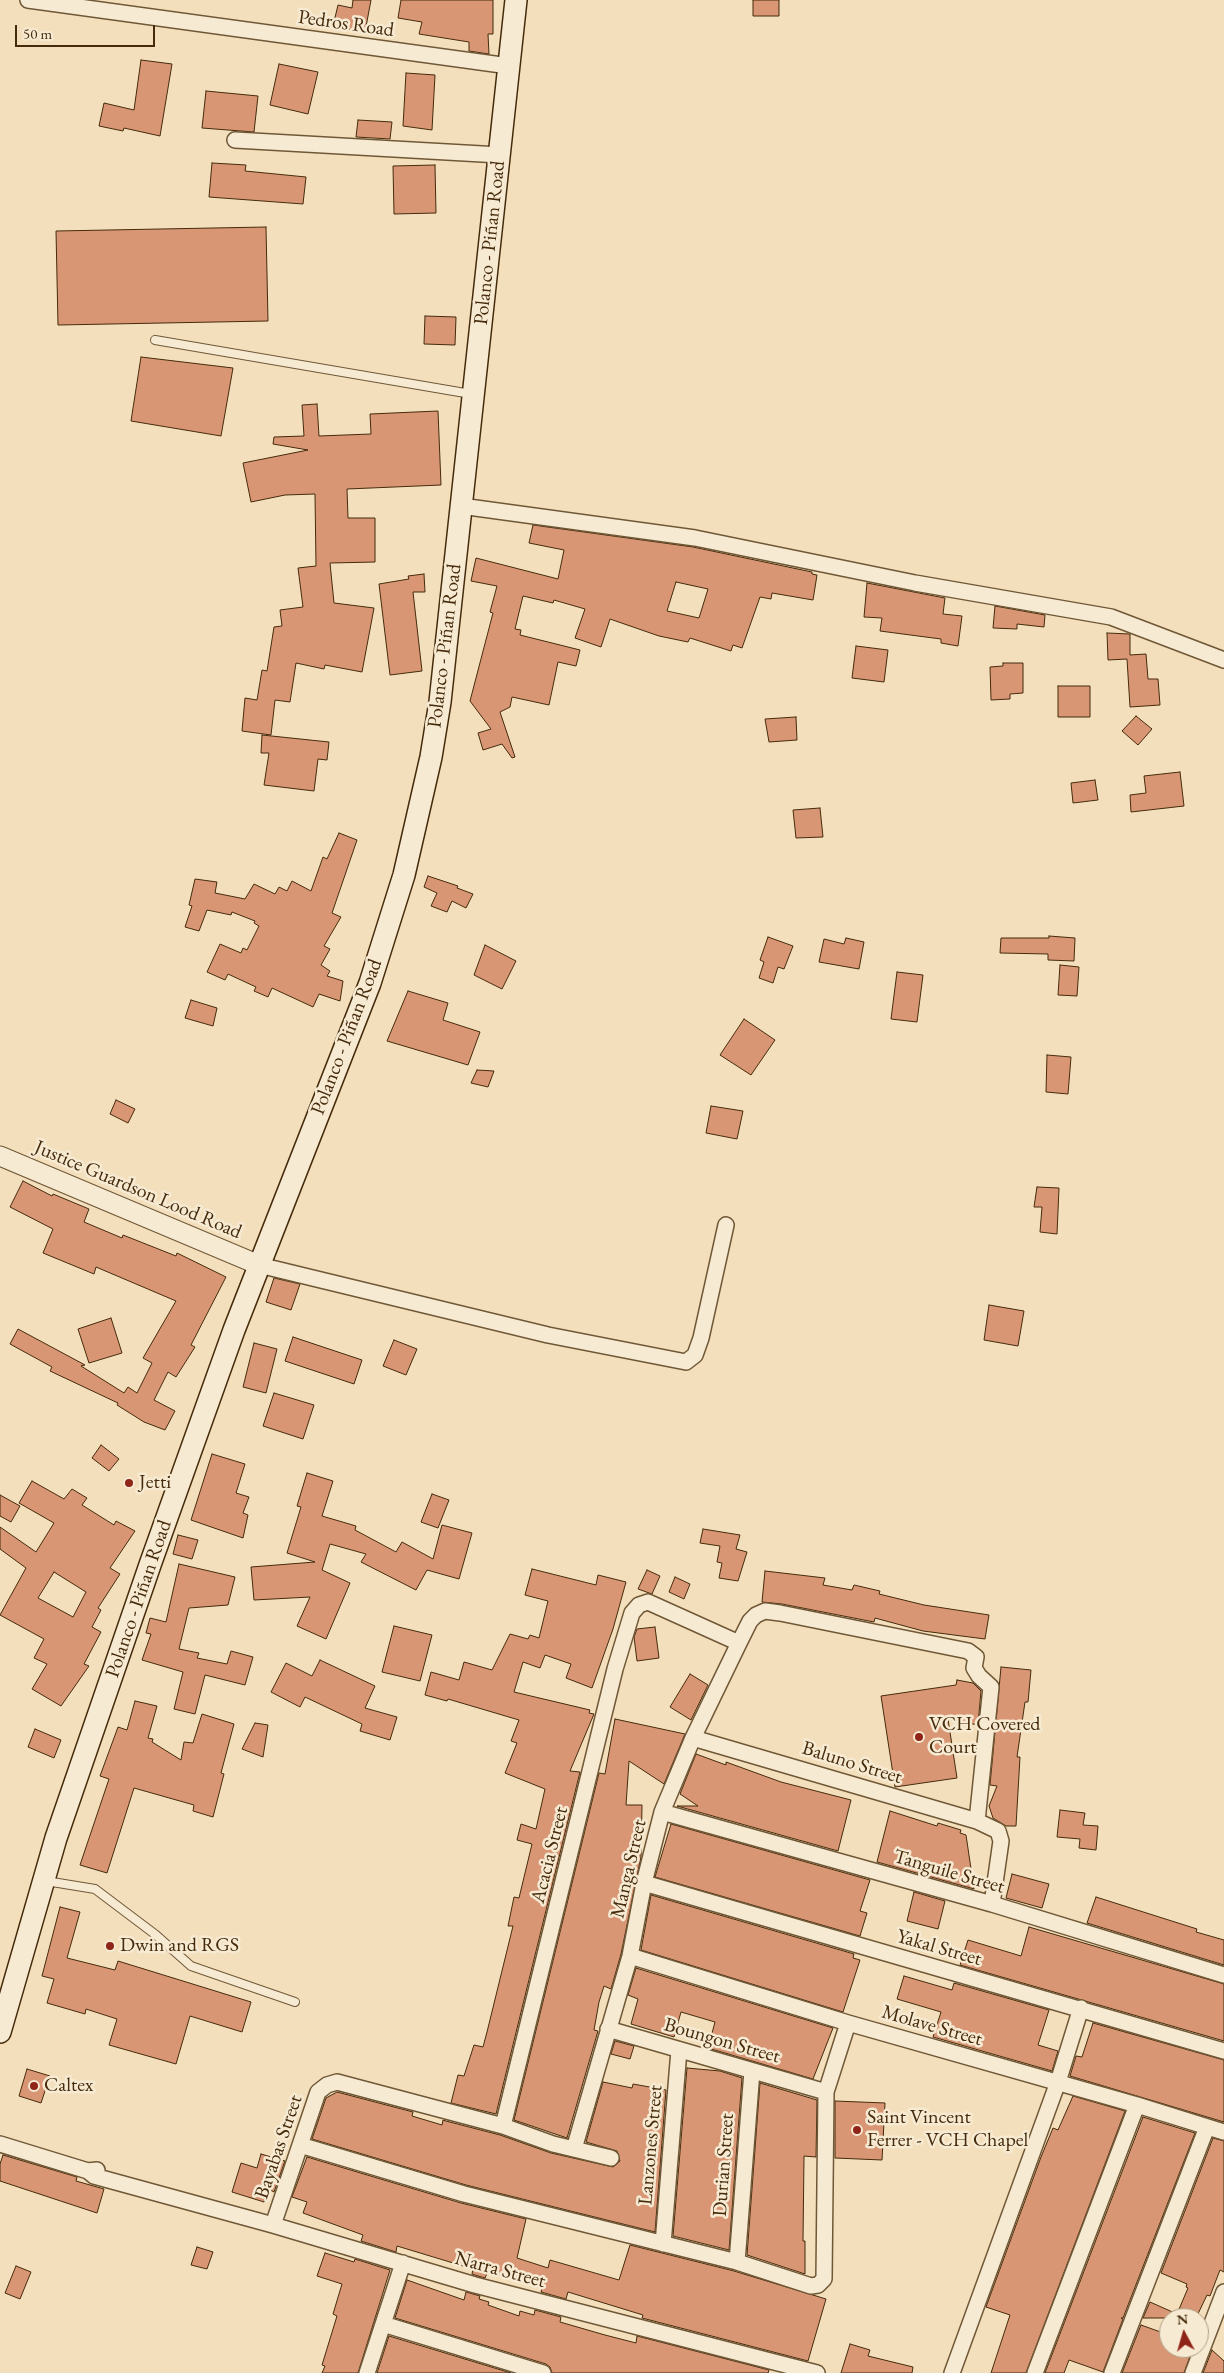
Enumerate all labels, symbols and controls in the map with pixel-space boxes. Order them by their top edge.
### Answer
street label: Pedros Road [296,5,396,43]
scale bar [18,15,158,47]
text: 50 m [23,24,52,43]
street label: Polanco - Piñan Road [469,160,511,326]
street label: Polanco - Piñan Road [423,563,467,729]
street label: Polanco - Piñan Road [306,956,388,1118]
street label: Justice Guardson Lood Road [31,1135,245,1245]
place label: Jetti [139,1471,171,1495]
marker: Jetti [123,1477,135,1489]
street label: Polanco - Piñan Road [101,1517,177,1681]
place label: VCH Covered Court [929,1713,1040,1760]
marker: VCH Covered Court [913,1731,925,1743]
street label: Baluno Street [799,1736,905,1790]
street label: Acacia Street [526,1804,574,1906]
street label: Manga Street [606,1817,652,1921]
street label: Tanguile Street [891,1845,1007,1899]
street label: Yakal Street [894,1924,984,1972]
place label: Dwin and RGS [120,1934,239,1958]
marker: Dwin and RGS [104,1940,116,1952]
street label: Molave Street [879,2000,985,2052]
street label: Boungon Street [661,2013,783,2069]
place label: Caltex [44,2074,93,2098]
marker: Caltex [28,2080,40,2092]
street label: Lanzones Street [634,2084,668,2206]
street label: Bayabas Street [250,2092,308,2202]
place label: Saint Vincent Ferrer - VCH Chapel [867,2106,1028,2153]
street label: Durian Street [708,2112,740,2218]
marker: Saint Vincent Ferrer - VCH Chapel [851,2124,863,2136]
street label: Narra Street [452,2246,548,2294]
north arrow [1159,2308,1209,2358]
text: N [1176,2310,1189,2329]

